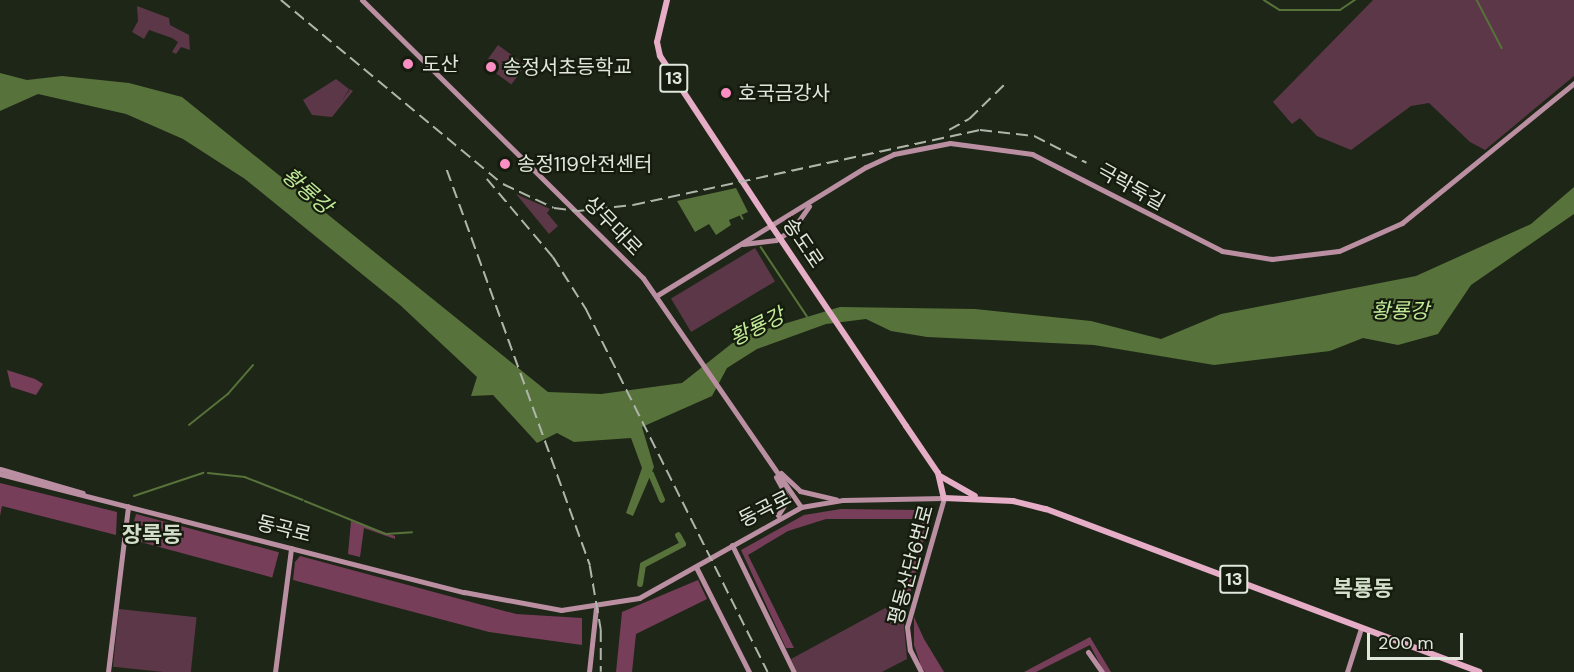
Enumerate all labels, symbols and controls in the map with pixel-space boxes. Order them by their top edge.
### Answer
place label: 도산 [422,52,459,76]
marker: 도산 [399,55,417,73]
place label: 송정서초등학교 [503,55,632,79]
marker: 송정서초등학교 [484,60,498,74]
road number: 13 [659,63,689,93]
place label: 호국금강사 [738,81,830,105]
marker: 호국금강사 [719,86,733,100]
place label: 송정119안전센터 [517,152,652,176]
marker: 송정119안전센터 [498,157,512,171]
street label: 극락둑길 [1093,159,1169,215]
water label: 황룡강 [277,162,337,220]
street label: 상무대로 [579,191,647,261]
street label: 송도로 [778,213,828,273]
water label: 황룡강 [1371,298,1429,324]
water label: 황룡강 [725,303,789,351]
street label: 동곡로 [735,486,795,532]
street label: 평동산단6번로 [883,503,939,627]
street label: 동곡로 [254,511,314,547]
district label: 장록동 [122,522,182,548]
road number: 13 [1219,564,1249,594]
district label: 복룡동 [1333,576,1393,602]
scale bar [1370,621,1466,659]
text: 200 m [1378,631,1434,655]

